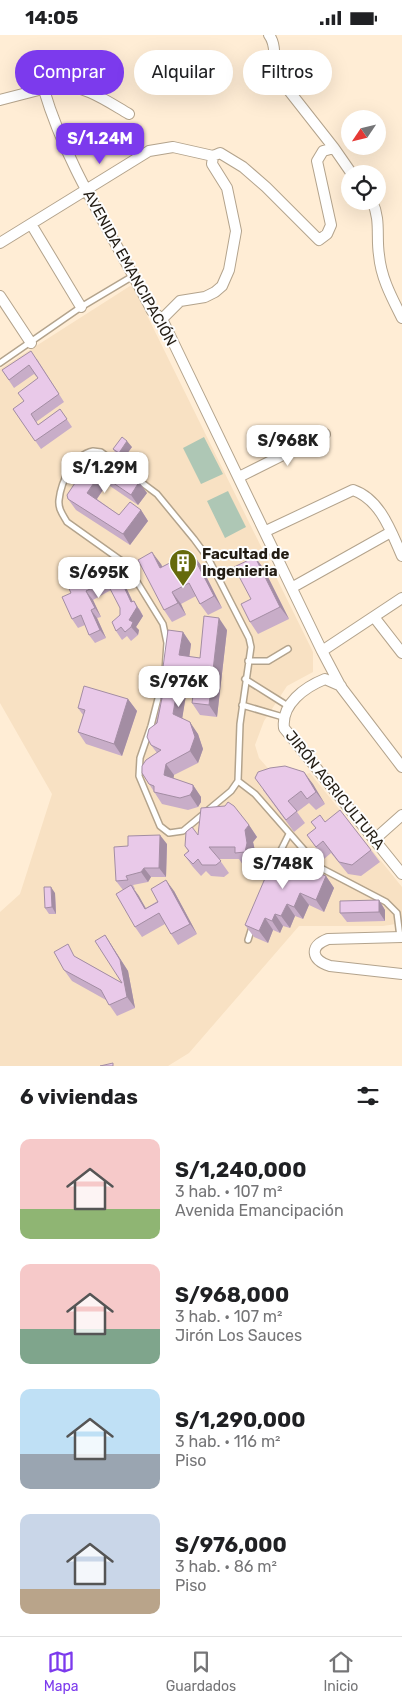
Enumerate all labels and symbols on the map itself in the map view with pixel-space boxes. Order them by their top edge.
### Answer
north arrow [341,110,386,155]
pin: S/1.24M [54,123,146,165]
street label: AVENIDA EMANCIPACIÓN [80,187,180,349]
pin: S/968K [247,425,329,467]
pin: S/1.29M [59,451,151,494]
place label: Facultad de Ingenieria [202,545,290,580]
building icon: Facultad de Ingenieria [168,548,198,587]
pin: S/695K [58,557,140,599]
pin: S/976K [138,665,220,708]
street label: JIRÓN AGRICULTURA [282,727,388,853]
pin: S/748K [242,847,324,890]

